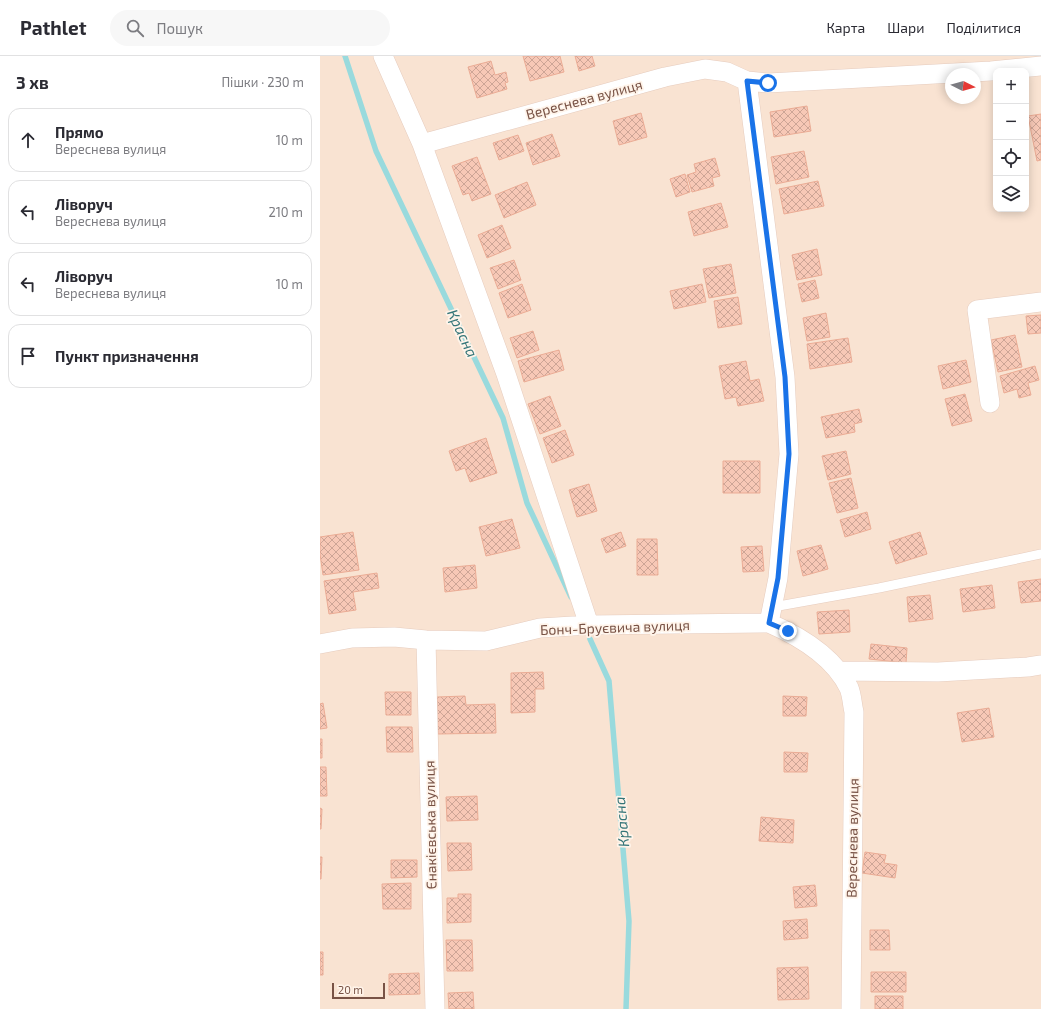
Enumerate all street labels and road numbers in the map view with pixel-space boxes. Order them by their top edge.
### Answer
street label: Вереснева вулиця [524,75,644,123]
street label: Бонч-Бруєвича вулиця [540,616,690,638]
street label: Єнакієвська вулиця [420,760,440,890]
street label: Вереснева вулиця [842,778,862,898]

